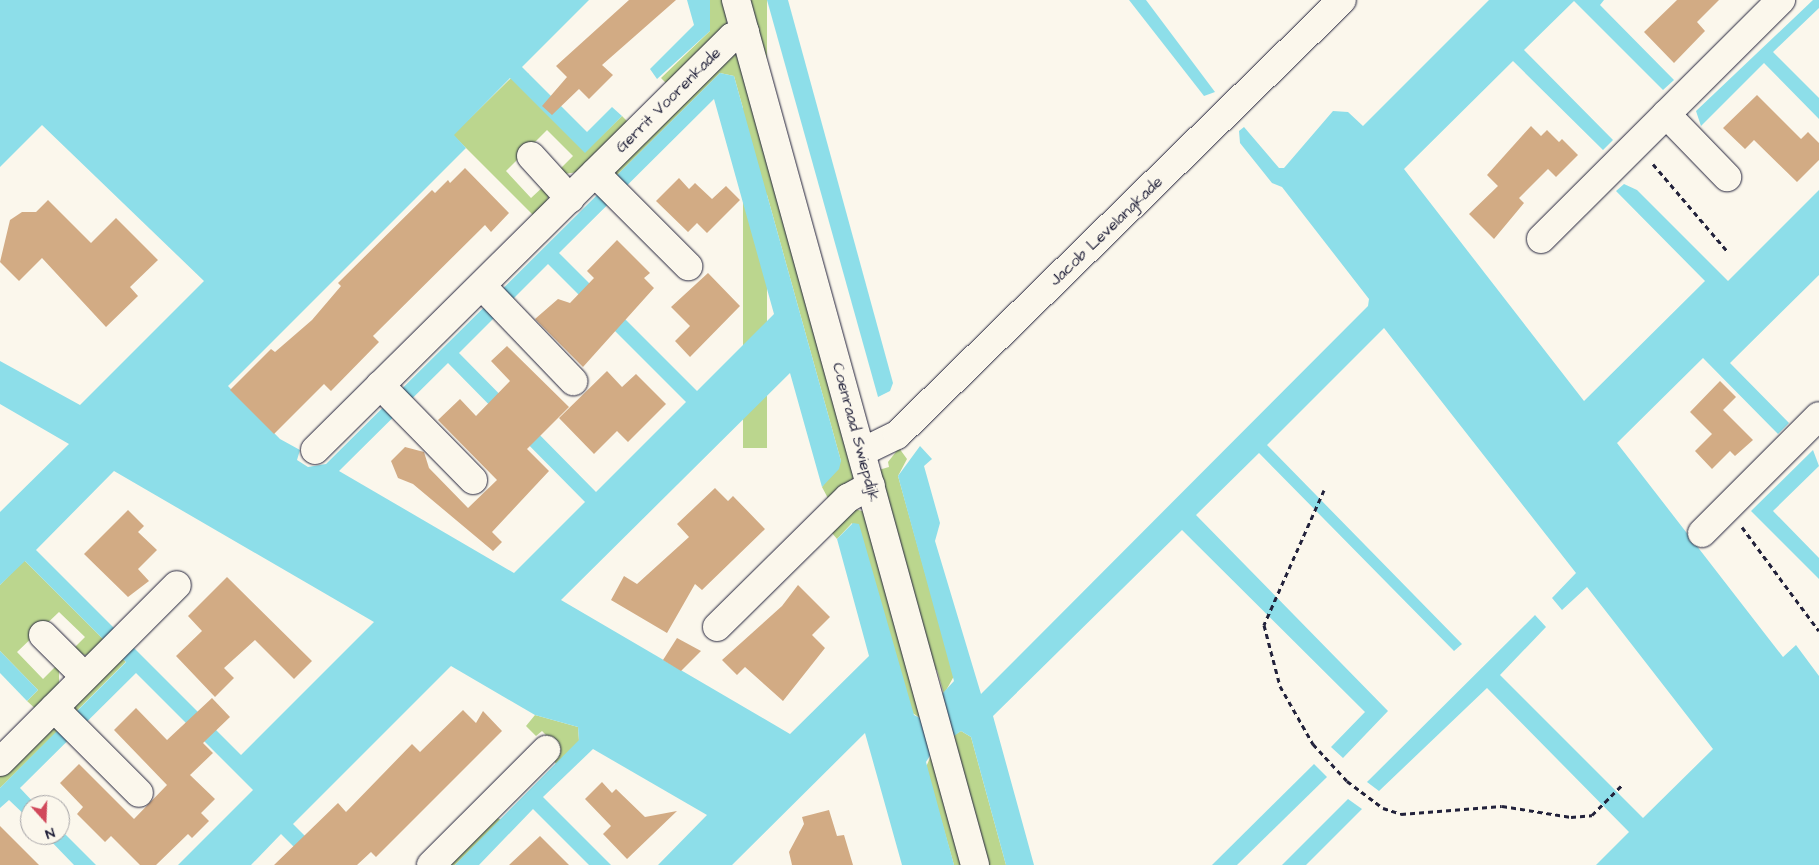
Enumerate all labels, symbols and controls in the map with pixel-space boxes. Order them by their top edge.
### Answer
street label: Gerrit Voorenkade [611,43,725,157]
street label: Jacob Levelangkade [1046,172,1166,290]
street label: Coenraad Swiepdijk [828,360,884,504]
north arrow [20,795,70,845]
text: N [42,822,57,844]

